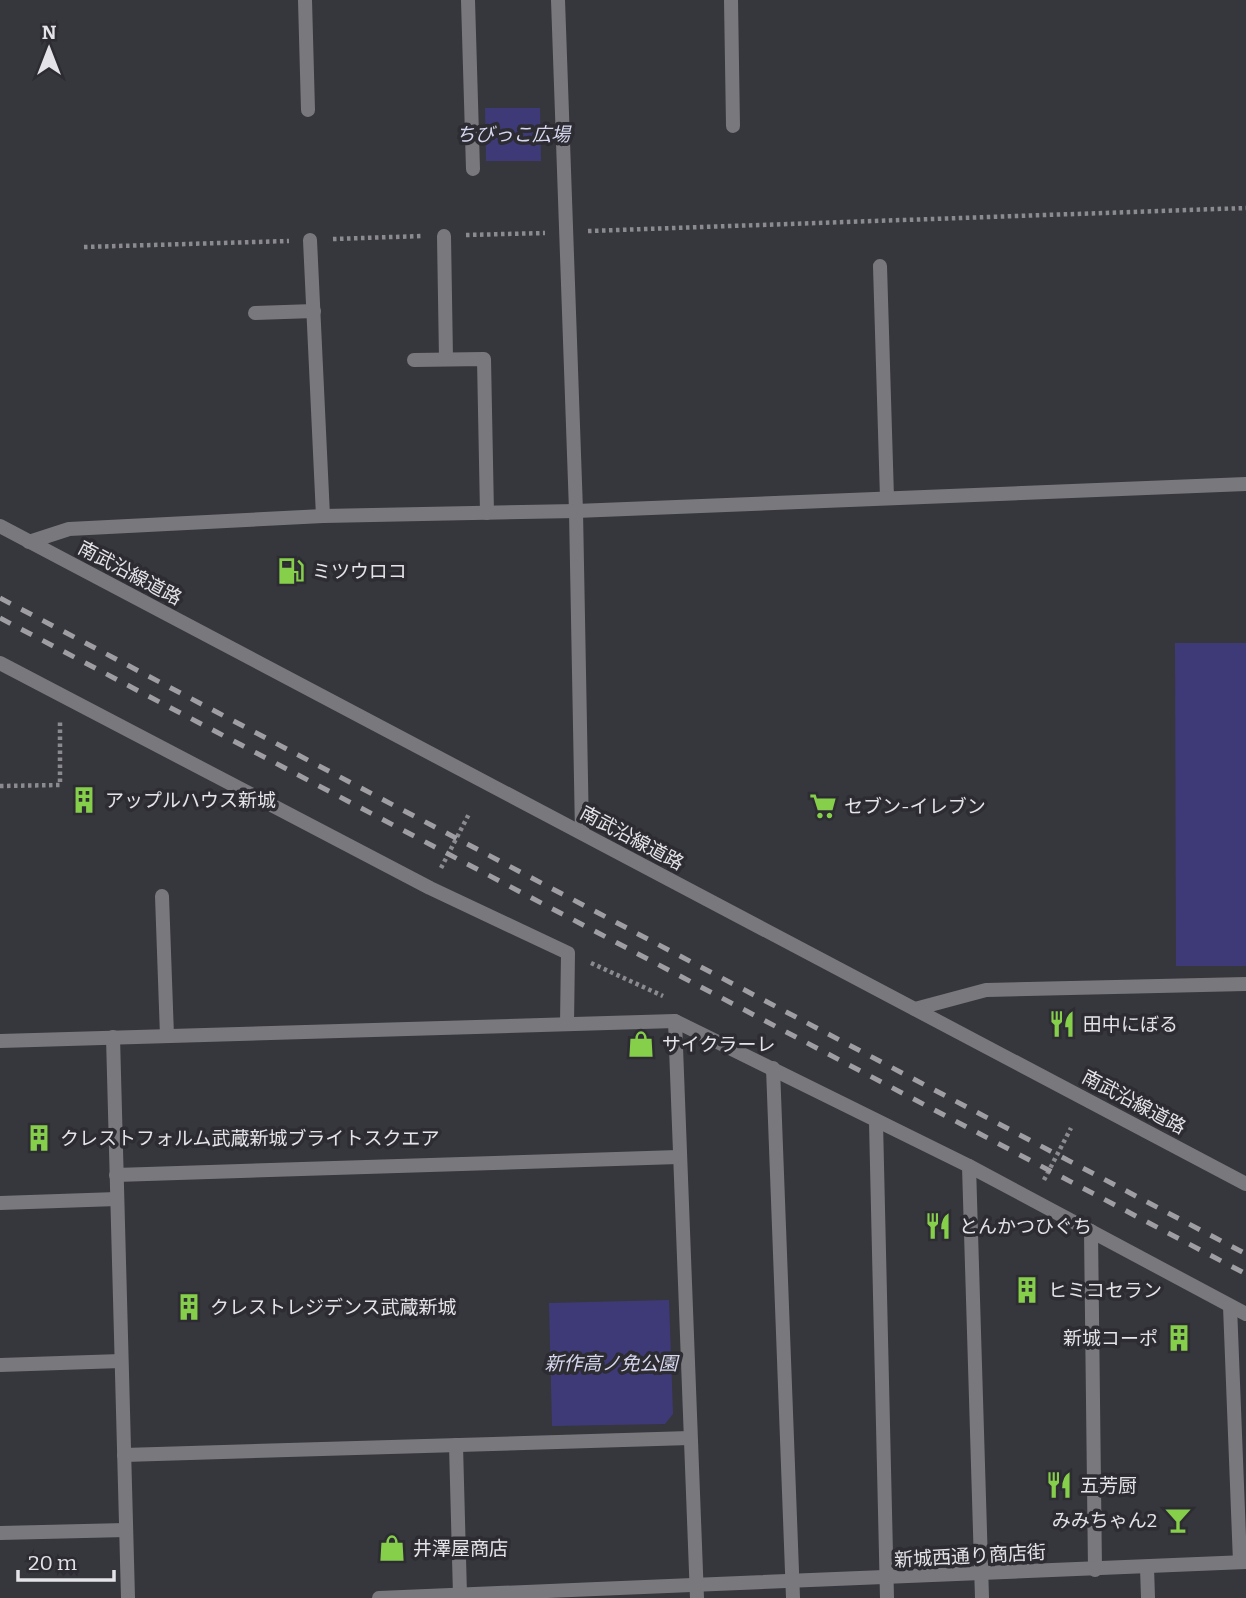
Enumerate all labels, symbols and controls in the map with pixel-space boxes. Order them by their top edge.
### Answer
north arrow [14,14,84,84]
text: N [42,21,57,44]
park label: ちびっこ広場 [456,123,572,146]
street label: 南武沿線道路 [74,536,186,610]
fuel station icon: ミツウロコ [276,556,306,586]
place label: ミツウロコ [312,560,407,583]
building icon: アップルハウス新城 [69,785,99,815]
place label: アップルハウス新城 [105,789,276,812]
supermarket icon: セブン-イレブン [808,791,838,821]
place label: セブン-イレブン [844,795,986,818]
street label: 南武沿線道路 [576,801,688,875]
restaurant icon: 田中にぼる [1047,1009,1077,1039]
place label: 田中にぼる [1083,1013,1178,1036]
shop icon: サイクラーレ [626,1029,656,1059]
place label: サイクラーレ [662,1033,776,1056]
street label: 南武沿線道路 [1078,1065,1190,1139]
building icon: クレストフォルム武蔵新城ブライトスクエア [24,1123,54,1153]
place label: クレストフォルム武蔵新城ブライトスクエア [60,1127,440,1150]
restaurant icon: とんかつひぐち [923,1211,953,1241]
place label: とんかつひぐち [959,1215,1092,1238]
building icon: ヒミコセラン [1012,1275,1042,1305]
place label: ヒミコセラン [1048,1279,1162,1302]
building icon: クレストレジデンス武蔵新城 [174,1292,204,1322]
place label: クレストレジデンス武蔵新城 [210,1296,457,1319]
building icon: 新城コーポ [1164,1323,1194,1353]
place label: 新城コーポ [1063,1327,1158,1350]
park label: 新作高ノ免公園 [544,1352,680,1375]
restaurant icon: 五芳厨 [1044,1470,1074,1500]
place label: 五芳厨 [1080,1474,1137,1497]
bar icon: みみちゃん2 [1163,1505,1193,1535]
place label: みみちゃん2 [1052,1509,1157,1532]
shop icon: 井澤屋商店 [377,1533,407,1563]
place label: 井澤屋商店 [413,1537,508,1560]
scale bar [18,1538,114,1582]
street label: 新城西通り商店街 [893,1541,1047,1571]
text: 20 m [28,1550,77,1576]

